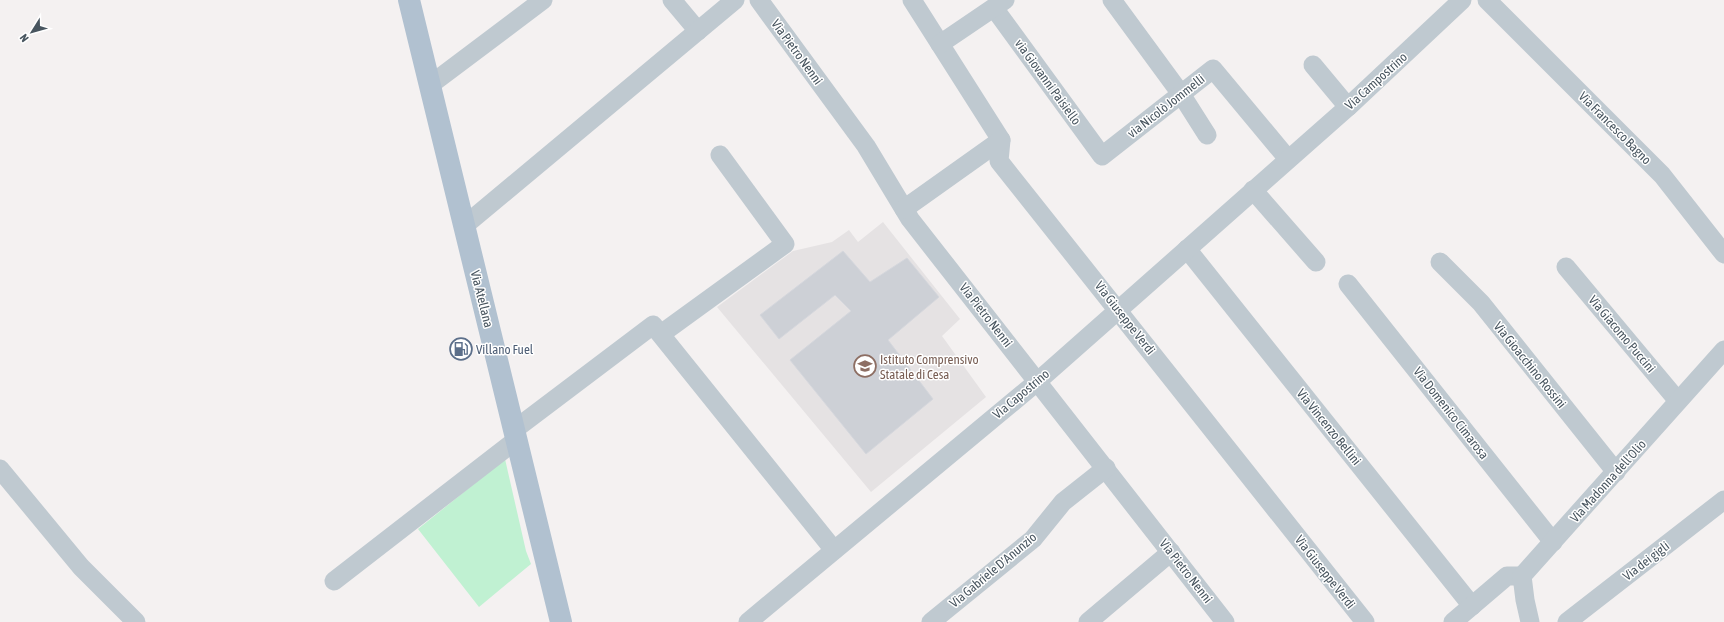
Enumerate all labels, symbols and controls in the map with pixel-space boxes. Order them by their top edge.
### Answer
north arrow [12,12,52,52]
street label: Via Pietro Nenni [768,17,826,87]
text: N [17,32,31,44]
street label: via Giovanni Paisiello [1012,36,1084,128]
street label: Via Campostrino [1342,49,1410,113]
street label: via Nicolò Jommelli [1124,71,1208,141]
street label: Via Francesco Bagno [1576,89,1654,167]
street label: Via Atellana [468,269,496,329]
street label: Via Giuseppe Verdi [1092,278,1158,358]
street label: Via Pietro Nenni [956,280,1016,350]
street label: Via Giacomo Puccini [1585,292,1659,376]
street label: Via Gioacchino Rossini [1491,319,1569,411]
fuel station icon: Villano Fuel [448,336,474,362]
place label: Villano Fuel [476,342,534,357]
place label: Istituto Comprensivo Statale di Cesa [880,352,979,382]
school or university icon: Istituto Comprensivo Statale di Cesa [852,353,878,379]
street label: Via Domenico Cimarosa [1410,364,1492,462]
street label: Via Capostrino [990,366,1052,422]
street label: Via Vincenzo Bellini [1294,386,1364,468]
street label: Via Madonna dell'Olio [1567,437,1649,525]
street label: Via Gabriele D'Anunzio [947,529,1039,611]
street label: Via Giuseppe Verdi [1292,532,1358,612]
street label: Via Pietro Nenni [1156,536,1216,606]
street label: Via dei gigli [1620,538,1672,584]

